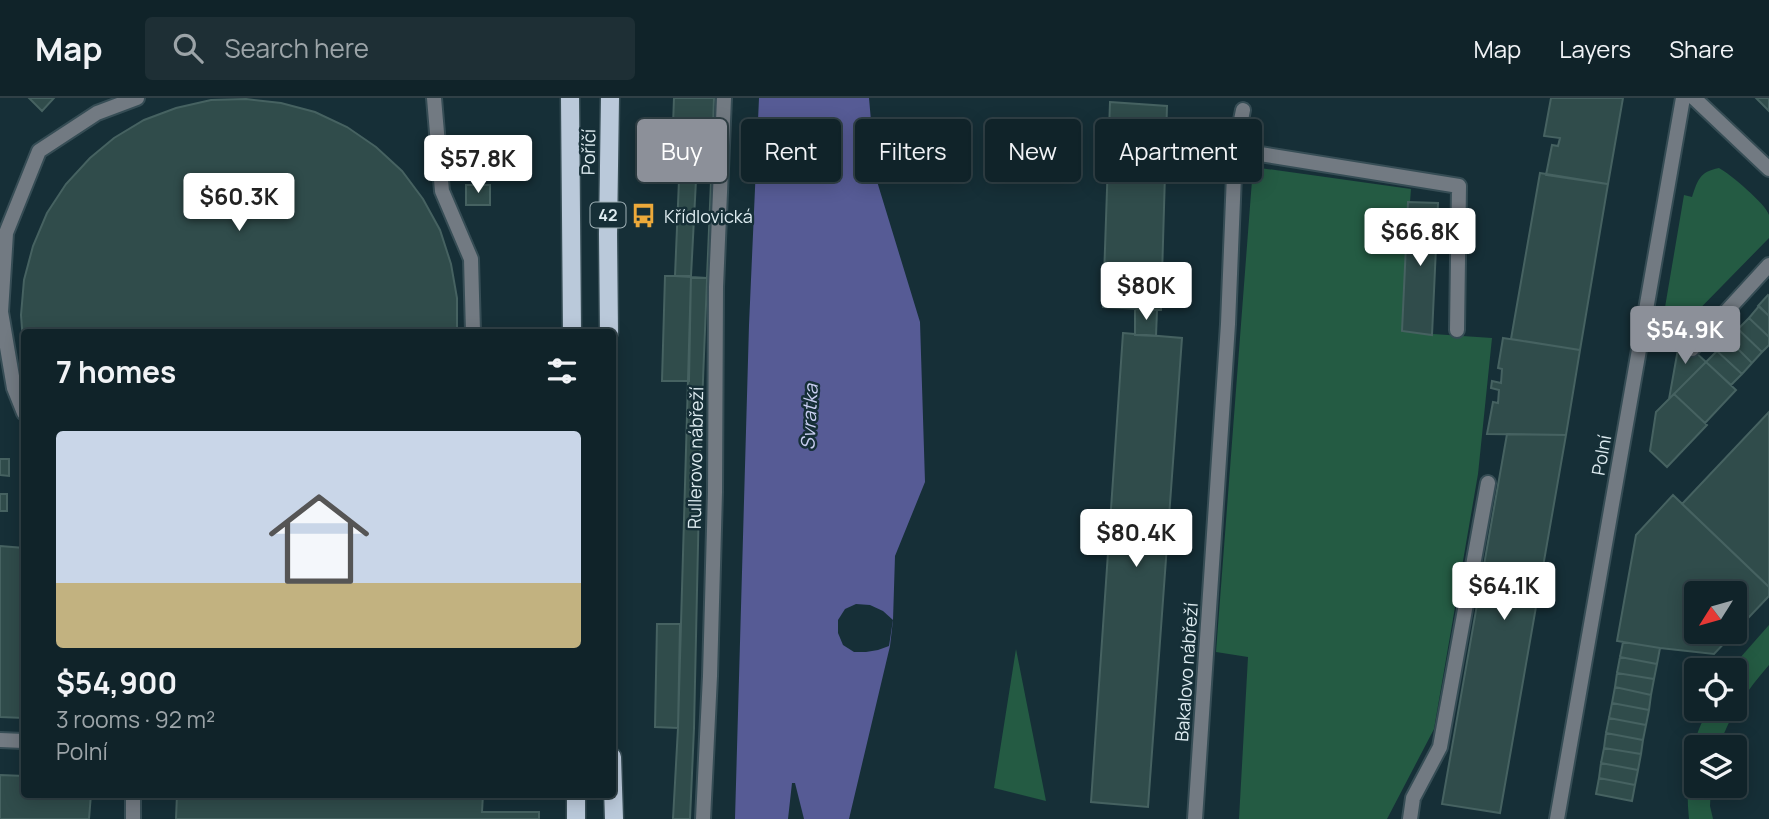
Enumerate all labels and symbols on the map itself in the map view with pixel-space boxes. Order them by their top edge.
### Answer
street label: Poříčí [576,129,600,175]
pin: $57.8K [421,136,535,195]
pin: $60.3K [182,174,296,233]
bus stop icon: Křídlovická [630,202,658,230]
road number: 42 [590,203,626,228]
place label: Křídlovická [664,204,753,228]
pin: $66.8K [1363,208,1477,268]
pin: $80K [1105,262,1187,322]
pin: $54.9K [1628,306,1742,366]
water label: Svratka [794,382,824,451]
street label: Rullerovo nábřeží [682,387,708,529]
street label: Polní [1586,433,1616,477]
pin: $80.4K [1079,510,1193,569]
pin: $64.1K [1447,562,1561,622]
north arrow [1684,581,1746,644]
street label: Bakalovo nábřeží [1169,602,1203,742]

